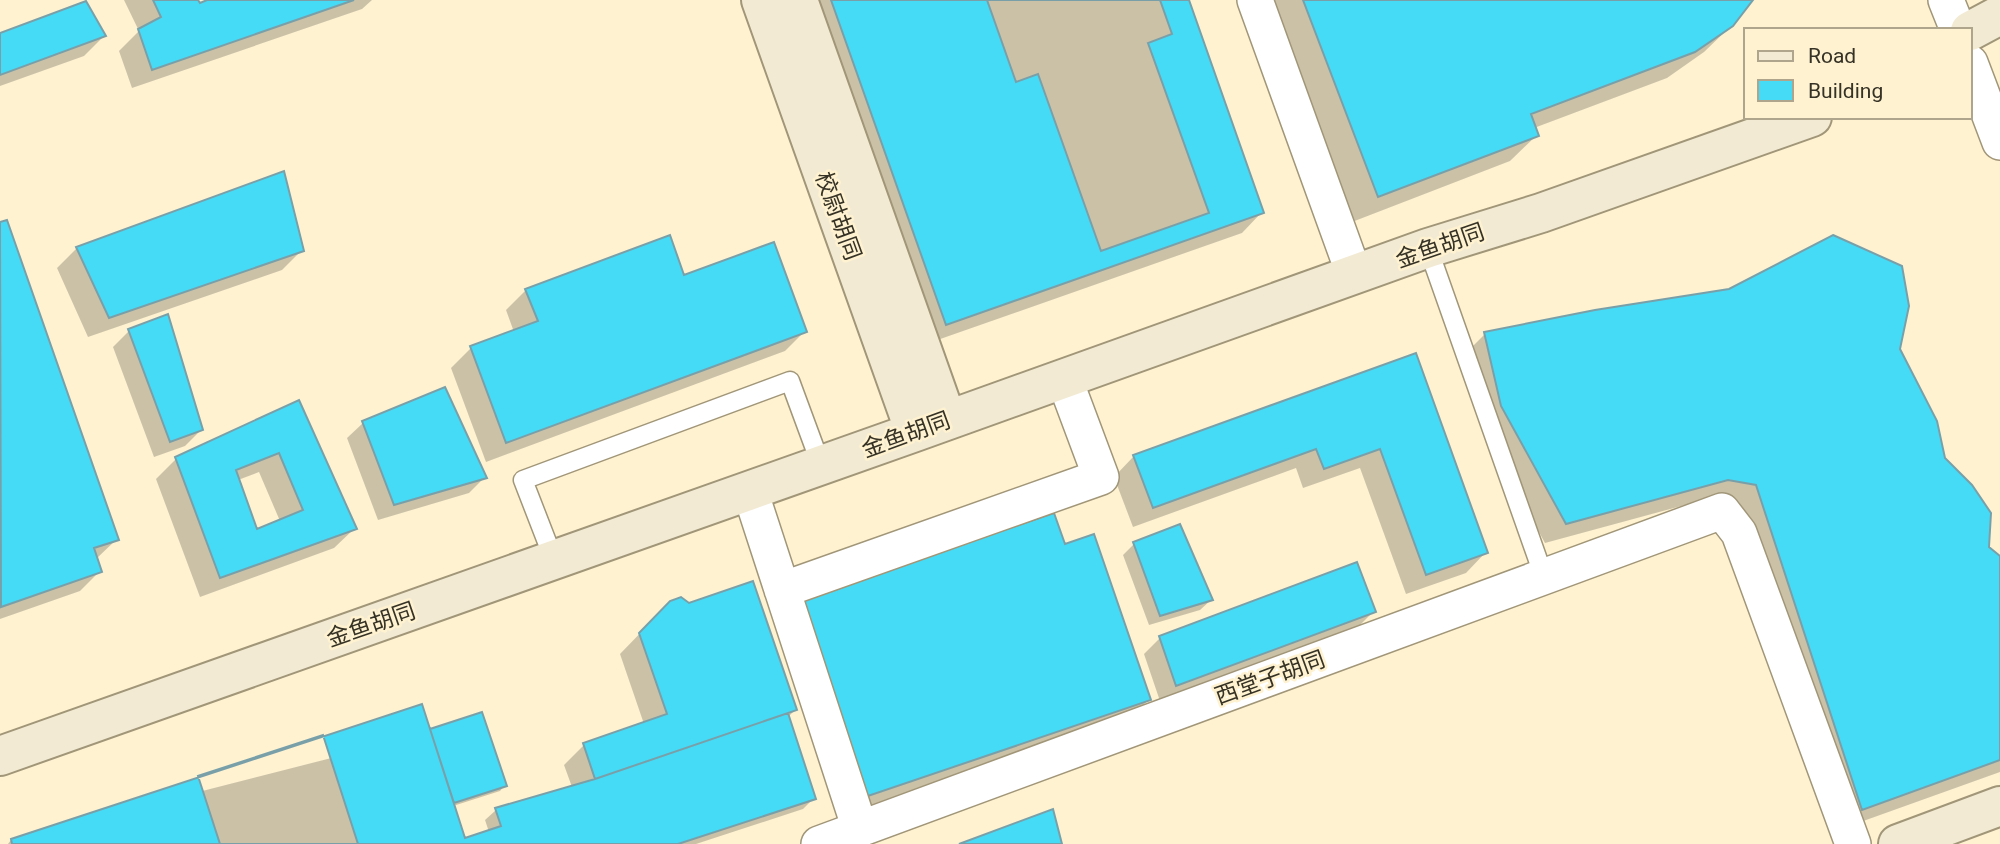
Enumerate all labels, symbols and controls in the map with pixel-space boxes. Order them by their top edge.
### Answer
legend [1744,28,1972,119]
text: Road [1808,44,1856,68]
text: Building [1808,79,1883,103]
street label: 校尉胡同 [810,168,866,264]
street label: 金鱼胡同 [1392,218,1488,274]
street label: 金鱼胡同 [858,407,954,463]
street label: 金鱼胡同 [323,597,419,653]
street label: 西堂子胡同 [1211,646,1329,710]

